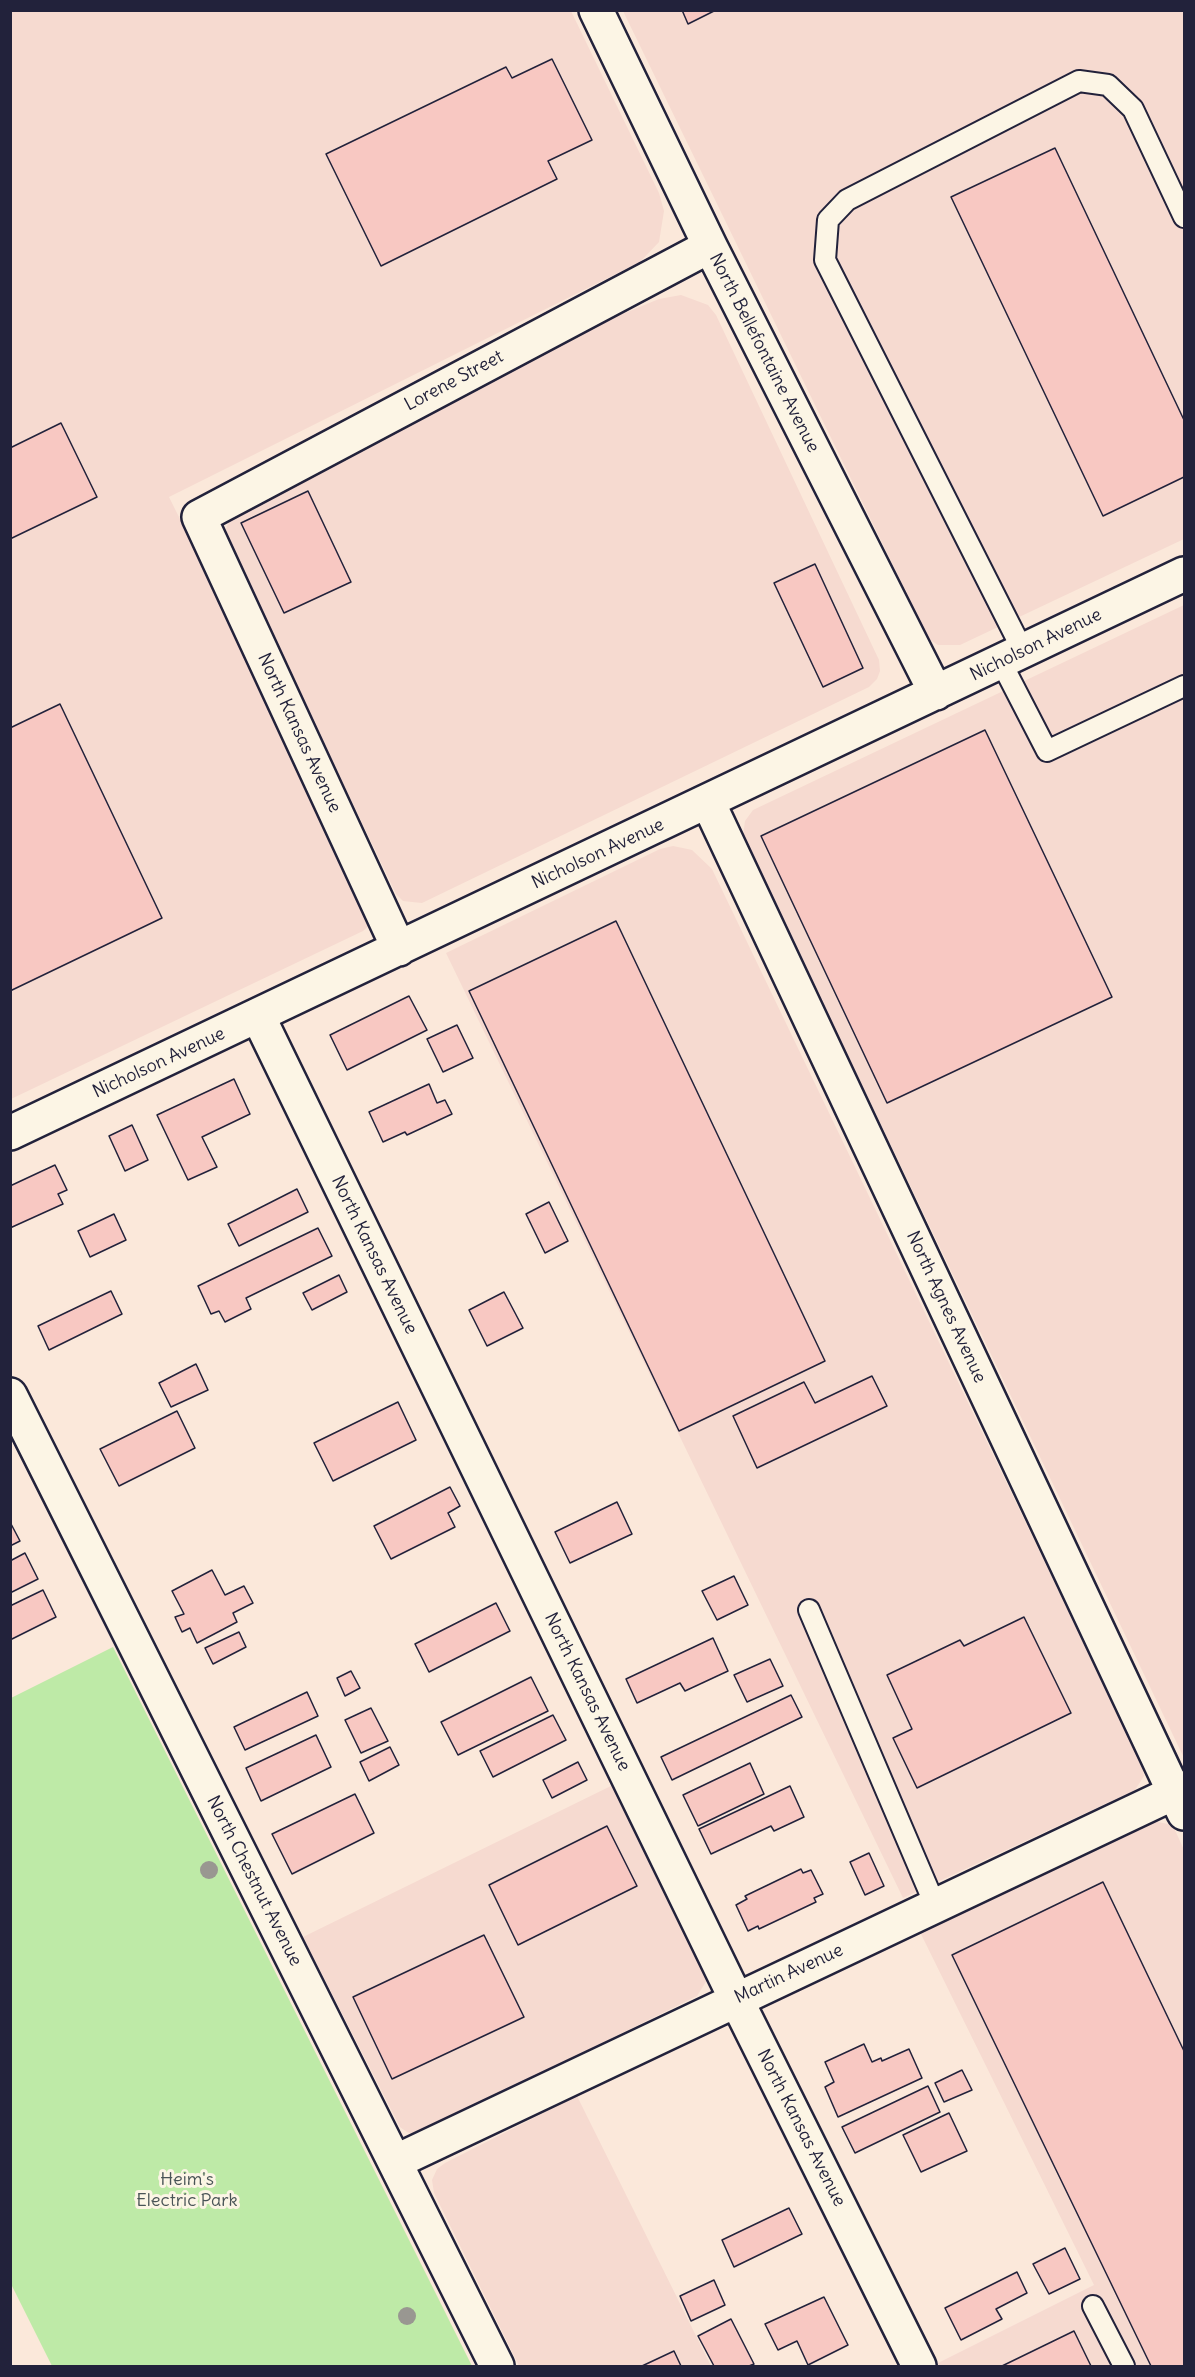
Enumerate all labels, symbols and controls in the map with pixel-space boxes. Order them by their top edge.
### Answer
street label: North Bellefontaine Avenue [704,250,824,456]
street label: Lorene Street [401,346,507,416]
street label: Nicholson Avenue [967,604,1105,686]
street label: North Kansas Avenue [253,650,345,816]
street label: Nicholson Avenue [528,814,668,894]
street label: Nicholson Avenue [89,1023,229,1103]
street label: North Kansas Avenue [326,1172,422,1338]
street label: North Agnes Avenue [901,1228,991,1386]
street label: North Kansas Avenue [539,1609,635,1775]
street label: North Chestnut Avenue [202,1792,306,1970]
street label: Martin Avenue [731,1939,847,2009]
street label: North Kansas Avenue [752,2046,850,2210]
park label: Heim's Electric Park [136,2169,238,2212]

